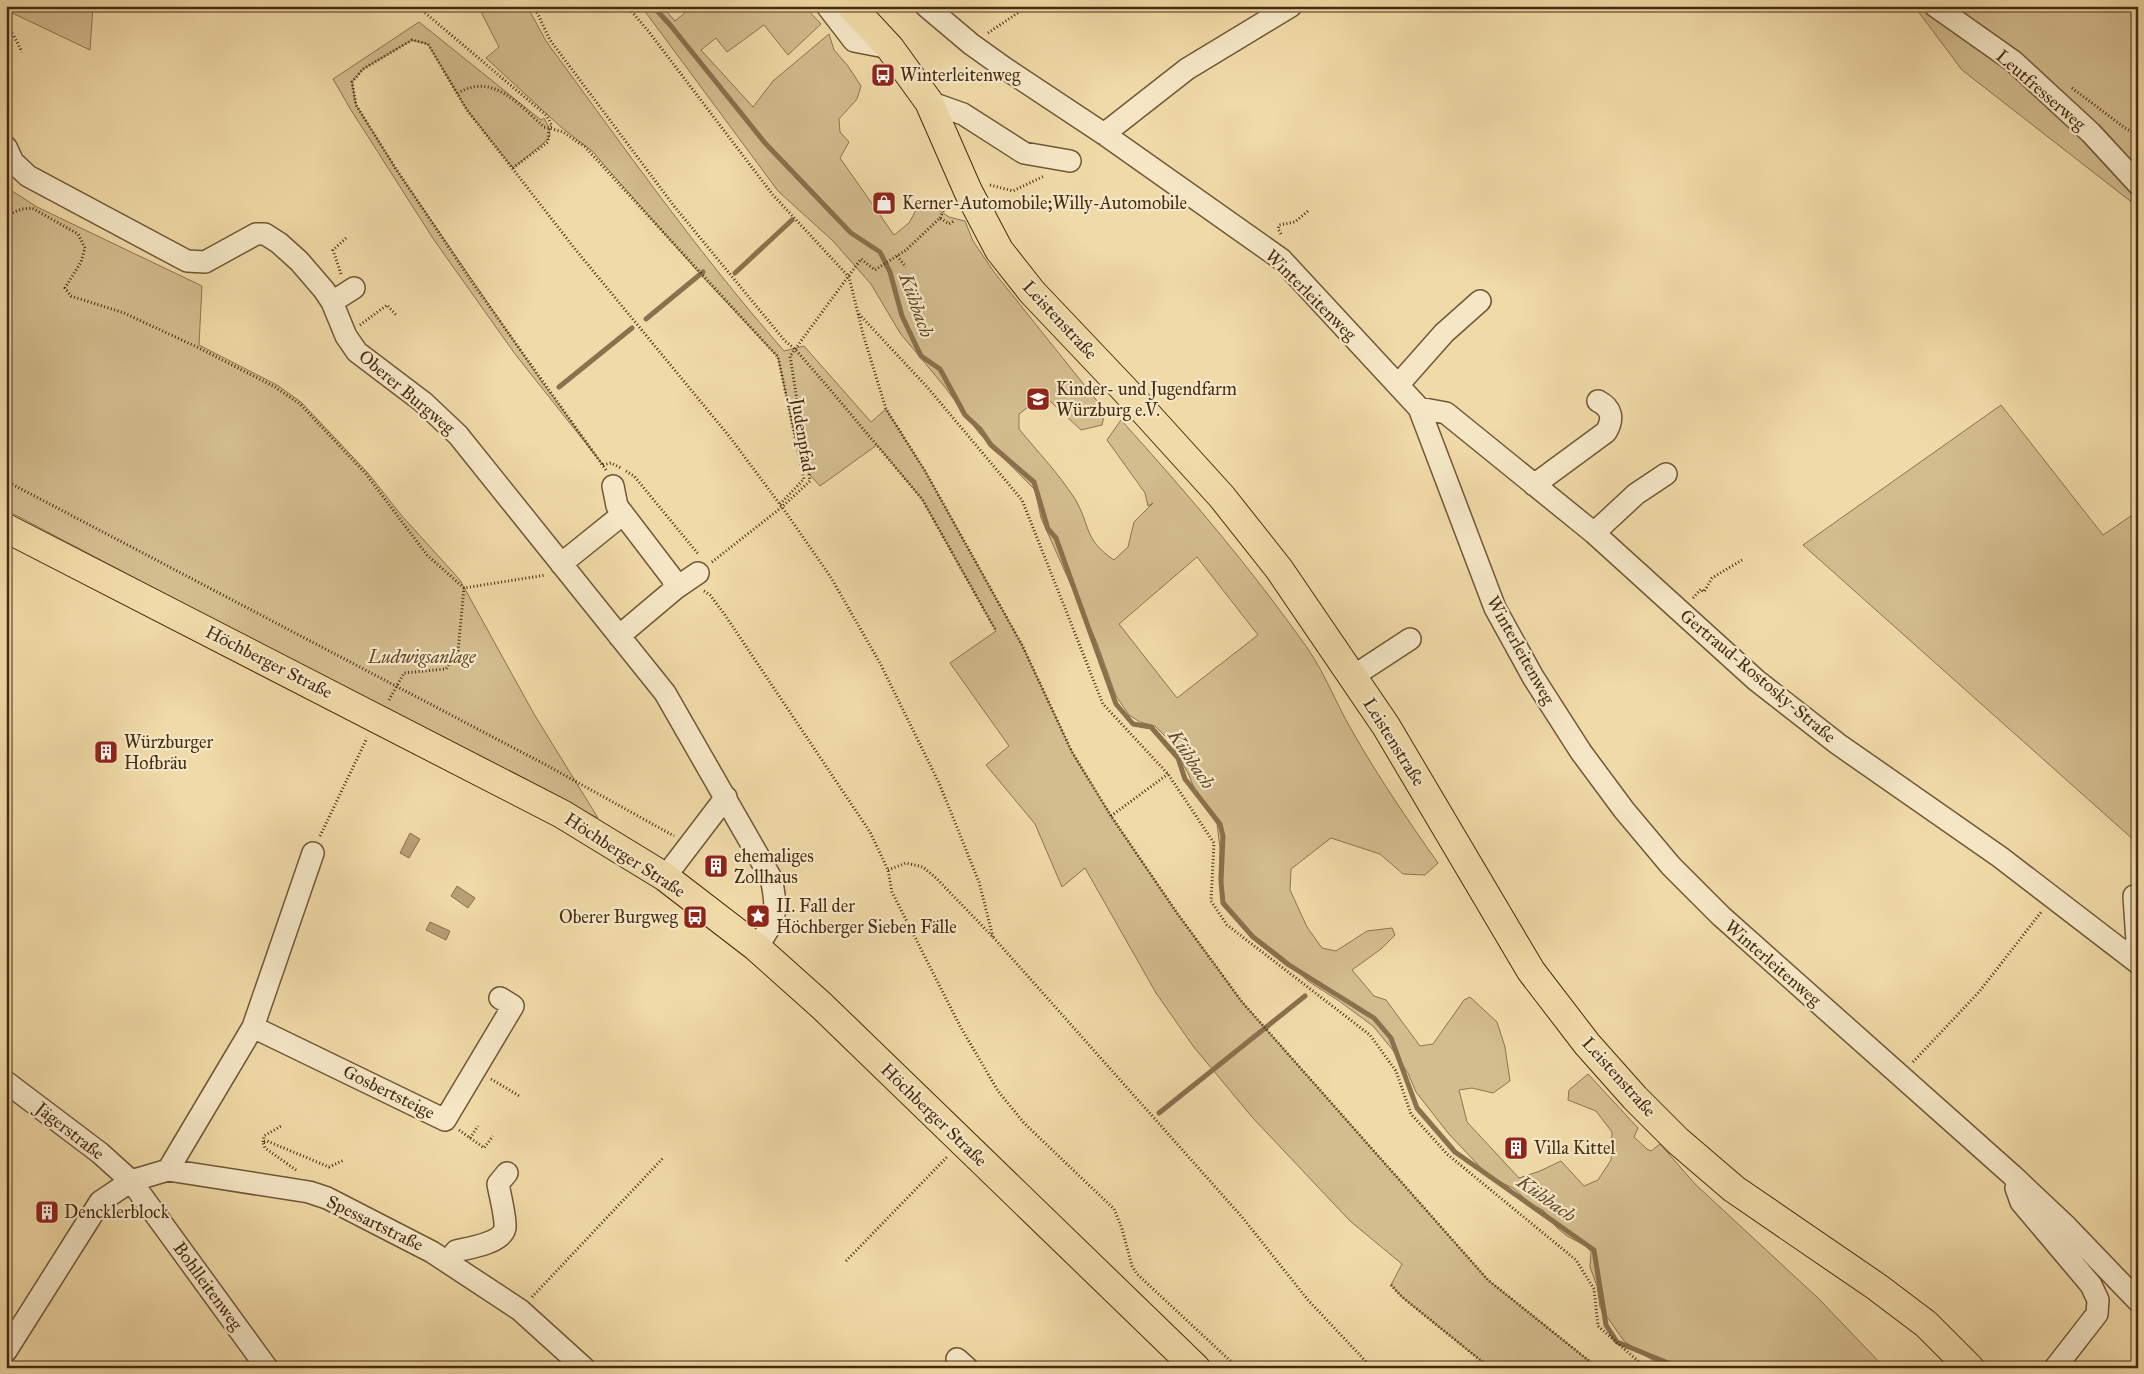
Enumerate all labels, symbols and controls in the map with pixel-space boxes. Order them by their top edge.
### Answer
street label: Leutfresserweg [1991,45,2091,136]
bus stop icon: Winterleitenweg [870,62,896,88]
place label: Winterleitenweg [900,64,1021,87]
shop icon: Kerner-Automobile;Willy-Automobile [871,190,897,216]
place label: Kerner-Automobile;Willy-Automobile [902,192,1187,214]
street label: Winterleitenweg [1260,245,1362,346]
water label: Kühbach [894,269,939,340]
street label: Leistenstraße [1018,276,1102,364]
street label: Oberer Burgweg [354,345,460,440]
place label: Kinder- und Jugendfarm Würzburg e.V. [1056,378,1237,422]
school or university icon: Kinder- und Jugendfarm Würzburg e.V. [1025,386,1051,412]
street label: Judenpfad [785,395,820,474]
street label: Winterleitenweg [1481,592,1560,709]
street label: Gertraud-Rostosky-Straße [1676,604,1840,748]
street label: Höchberger Straße [201,621,336,704]
park label: Ludwigsanlage [367,646,477,668]
street label: Leistenstraße [1358,694,1430,790]
water label: Kühbach [1163,724,1220,793]
place label: Würzburger Hofbräu [124,731,214,774]
building icon: Würzburger Hofbräu [93,739,119,765]
street label: Höchberger Straße [560,808,689,903]
place label: ehemaliges Zollhaus [734,845,814,888]
building icon: ehemaliges Zollhaus [703,853,729,879]
place label: II. Fall der Höchberger Sieben Fälle [776,895,957,939]
place icon: II. Fall der Höchberger Sieben Fälle [745,903,771,929]
bus stop icon: Oberer Burgweg [682,904,708,930]
place label: Oberer Burgweg [559,906,679,929]
street label: Winterleitenweg [1720,915,1826,1012]
street label: Leistenstraße [1577,1032,1661,1122]
street label: Höchberger Straße [875,1059,992,1172]
street label: Gosbertsteige [339,1060,439,1125]
street label: Jägerstraße [29,1096,109,1165]
building icon: Villa Kittel [1503,1135,1529,1161]
place label: Villa Kittel [1533,1137,1616,1159]
water label: Kühbach [1512,1169,1581,1227]
street label: Spessartstraße [323,1190,427,1256]
building icon: Dencklerblock [34,1199,60,1225]
place label: Dencklerblock [64,1201,170,1223]
street label: Bohlleitenweg [168,1237,248,1336]

